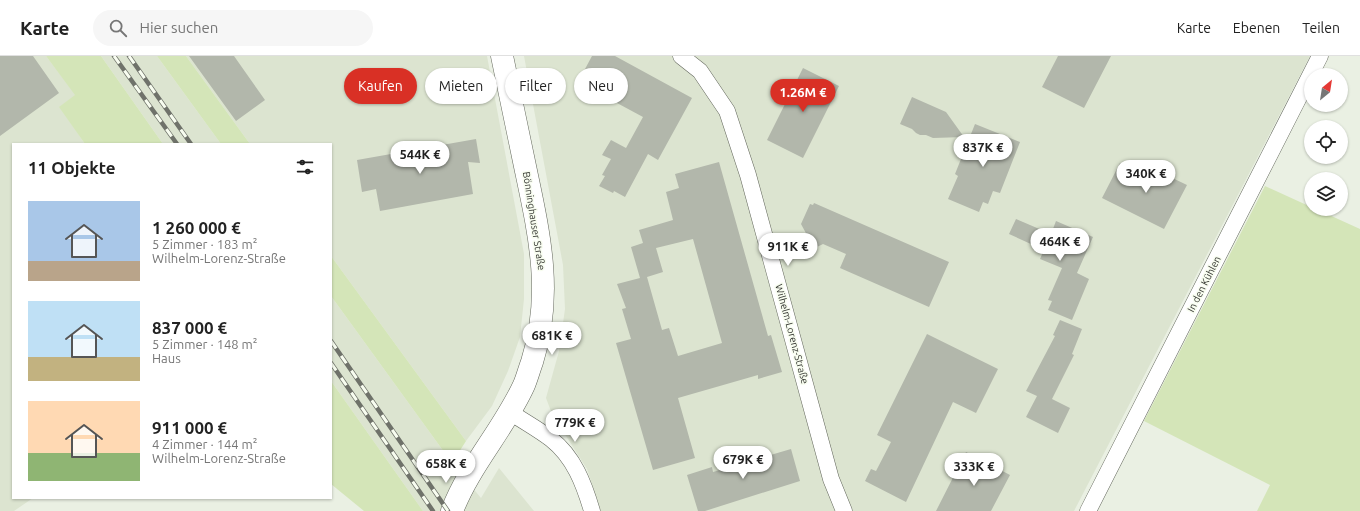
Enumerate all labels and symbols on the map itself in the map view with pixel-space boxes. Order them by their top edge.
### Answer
north arrow [1304,68,1348,112]
pin: 1.26M € [766,79,840,113]
pin: 837K € [950,134,1016,168]
pin: 544K € [387,141,453,175]
pin: 340K € [1113,160,1179,194]
street label: Bönninghauser Straße [521,171,547,271]
pin: 464K € [1027,228,1093,262]
pin: 911K € [755,233,821,267]
street label: In den Kühlen [1185,254,1223,314]
street label: Wilhelm-Lorenz-Straße [773,283,811,385]
pin: 681K € [519,322,585,356]
pin: 779K € [542,409,608,443]
pin: 679K € [710,446,776,480]
pin: 658K € [413,450,479,484]
pin: 333K € [941,453,1007,487]

